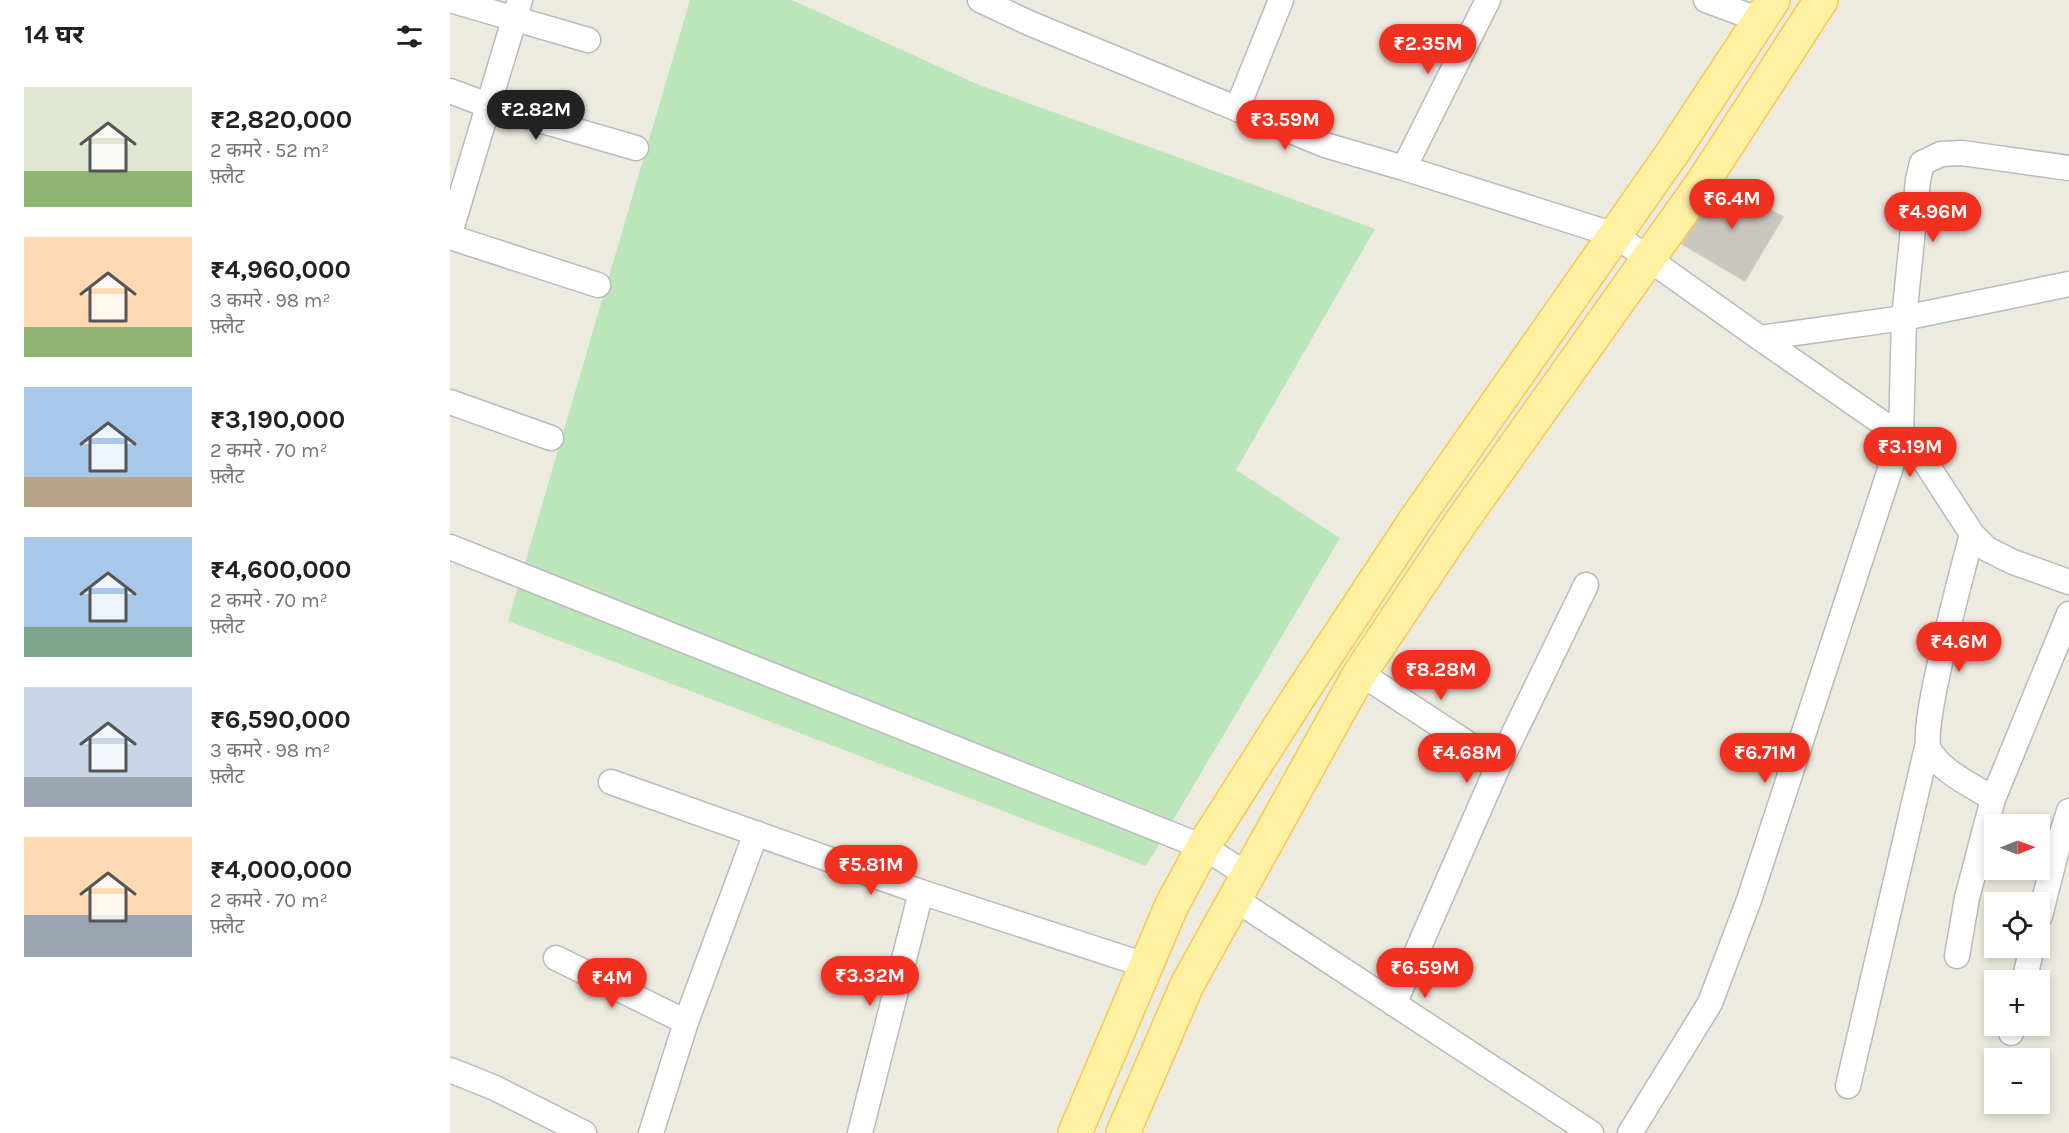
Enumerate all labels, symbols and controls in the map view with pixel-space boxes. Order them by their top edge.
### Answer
text: 14 घर [24,19,84,50]
icon: filters [393,20,426,53]
pin: ₹2.35M [1379,24,1477,75]
text: ₹2.35M [1393,32,1463,55]
pin: ₹2.82M [487,90,585,141]
text: ₹2.82M [501,98,571,121]
pin: ₹3.59M [1236,100,1334,151]
text: ₹2,820,000 [210,104,352,135]
text: ₹3.59M [1250,108,1320,131]
icon: home [72,111,144,183]
text: 2 कमरे · 52 m² [210,139,329,162]
text: फ़्लैट [210,165,245,188]
pin: ₹6.4M [1690,179,1774,230]
text: ₹6.4M [1703,187,1761,210]
pin: ₹4.96M [1884,192,1982,243]
text: ₹4.96M [1898,200,1968,223]
text: ₹4,960,000 [210,254,351,285]
icon: home [72,261,144,333]
text: 3 कमरे · 98 m² [210,289,331,312]
text: फ़्लैट [210,315,245,338]
text: ₹3,190,000 [210,404,345,435]
icon: home [72,411,144,483]
pin: ₹3.19M [1861,427,1959,478]
text: ₹3.19M [1878,435,1943,458]
text: 2 कमरे · 70 m² [210,439,328,462]
text: फ़्लैट [210,465,245,488]
text: ₹4,600,000 [210,554,352,585]
icon: home [72,561,144,633]
text: 2 कमरे · 70 m² [210,589,328,612]
text: फ़्लैट [210,615,245,638]
pin: ₹4.6M [1917,622,2001,673]
text: ₹4.6M [1930,630,1988,653]
pin: ₹8.28M [1392,650,1490,701]
text: ₹8.28M [1405,658,1477,681]
text: ₹6,590,000 [210,704,351,735]
icon: home [72,711,144,783]
pin: ₹4.68M [1418,733,1516,784]
pin: ₹6.71M [1716,733,1814,784]
text: 3 कमरे · 98 m² [210,739,331,762]
text: ₹4.68M [1432,741,1502,764]
text: ₹6.71M [1734,741,1796,764]
text: फ़्लैट [210,765,245,788]
north arrow [1984,814,2050,880]
map controls [1984,814,2050,1114]
pin: ₹5.81M [822,845,920,896]
text: ₹5.81M [839,853,903,876]
text: ₹4,000,000 [210,854,352,885]
icon: home [72,861,144,933]
text: 2 कमरे · 70 m² [210,889,328,912]
button: locate [1984,892,2050,958]
text: फ़्लैट [210,915,245,938]
pin: ₹6.59M [1376,948,1474,999]
pin: ₹3.32M [821,956,919,1007]
text: ₹6.59M [1390,956,1460,979]
pin: ₹4M [583,958,641,1009]
text: ₹3.32M [835,964,905,987]
text: ₹4M [592,966,632,989]
button: + [1984,970,2050,1036]
button: − [1984,1048,2050,1114]

